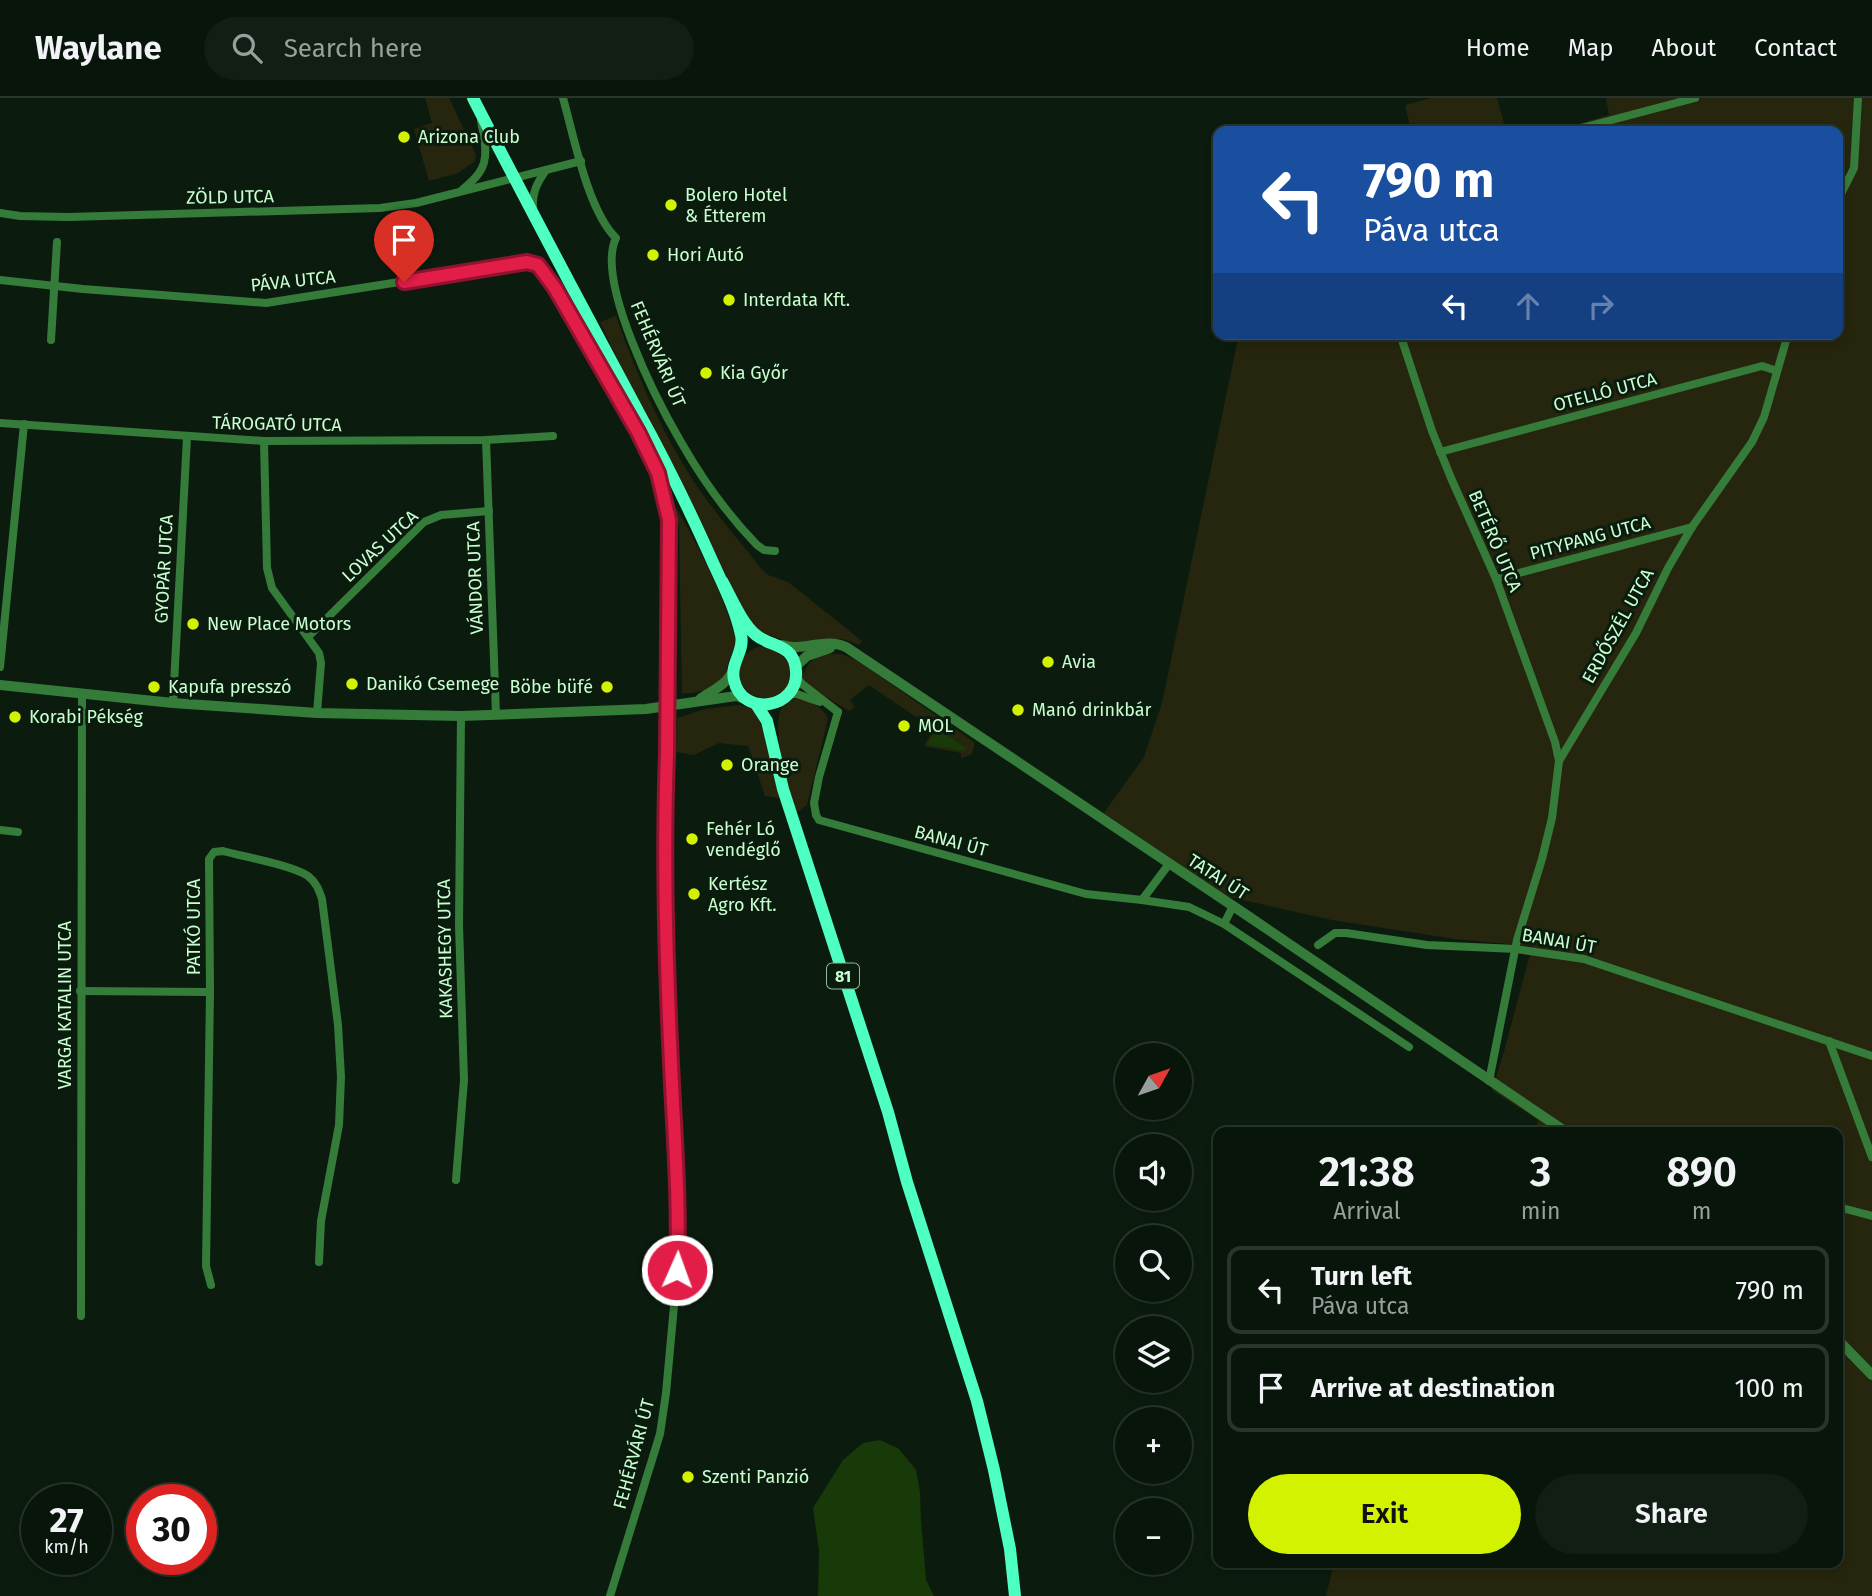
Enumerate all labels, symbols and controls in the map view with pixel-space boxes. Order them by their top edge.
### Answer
search box [204,17,694,80]
text: Waylane [35,28,162,68]
icon: search [228,29,266,67]
text: Search here [284,33,423,64]
text: Home [1466,34,1530,62]
text: Map [1568,34,1614,62]
text: About [1652,34,1716,62]
text: Contact [1754,34,1837,62]
place label: Arizona Club [418,126,520,148]
marker: Arizona Club [396,129,412,145]
text: 790 m [1363,151,1494,210]
icon: left [1248,154,1339,245]
place label: Bolero Hotel & Étterem [685,184,787,227]
street label: ZÖLD UTCA [186,185,275,209]
marker: Bolero Hotel & Étterem [663,197,679,213]
pin [374,210,434,282]
text: Páva utca [1363,211,1500,249]
icon: arrive [385,221,423,259]
place label: Hori Autó [667,244,744,266]
marker: Hori Autó [645,247,661,263]
street label: PÁVA UTCA [249,265,337,296]
icon: left [1436,287,1474,325]
icon: ahead [1509,287,1547,325]
icon: right [1582,287,1620,325]
place label: Interdata Kft. [743,289,850,311]
marker: Interdata Kft. [721,292,737,308]
street label: FEHÉRVÁRI ÚT [626,297,691,411]
place label: Kia Győr [720,362,788,384]
marker: Kia Győr [698,365,714,381]
street label: OTELLÓ UTCA [1551,367,1660,416]
street label: TÁROGATÓ UTCA [212,411,343,436]
street label: BETÉRŐ UTCA [1464,486,1528,596]
street label: LOVAS UTCA [337,505,423,587]
street label: PITYPANG UTCA [1527,511,1653,565]
street label: GYOPÁR UTCA [149,513,178,624]
street label: VÁNDOR UTCA [461,520,488,635]
street label: ERDŐSZÉL UTCA [1577,564,1659,687]
place label: New Place Motors [207,613,351,635]
marker: New Place Motors [185,616,201,632]
place label: Avia [1062,651,1096,673]
marker: Avia [1040,654,1056,670]
place label: Danikó Csemege [366,673,499,695]
place label: Kapufa presszó [168,676,291,698]
marker: Danikó Csemege [344,676,360,692]
place label: Böbe büfé [509,676,593,698]
marker: Kapufa presszó [146,679,162,695]
marker: Böbe büfé [599,679,615,695]
place label: Manó drinkbár [1032,699,1151,721]
marker: Manó drinkbár [1010,702,1026,718]
place label: Korabi Pékség [29,706,144,728]
marker: Korabi Pékség [7,709,23,725]
place label: MOL [918,715,953,737]
marker: MOL [896,718,912,734]
place label: Orange [741,754,799,776]
marker: Orange [719,757,735,773]
place label: Fehér Ló vendéglő [706,818,781,861]
street label: BANAI ÚT [912,820,991,862]
marker: Fehér Ló vendéglő [684,831,700,847]
street label: TATAI ÚT [1184,848,1254,905]
place label: Kertész Agro Kft. [708,873,777,916]
street label: PATKÓ UTCA [183,878,205,975]
street label: KAKASHEGY UTCA [433,878,457,1019]
marker: Kertész Agro Kft. [686,886,702,902]
street label: VARGA KATALIN UTCA [54,920,76,1089]
street label: BANAI ÚT [1520,923,1599,958]
road number: 81 [827,964,859,988]
north arrow [1115,1043,1192,1120]
map controls [1115,1043,1192,1575]
button: sound [1115,1134,1192,1211]
text: 21:38 [1319,1147,1415,1197]
text: 3 [1530,1147,1551,1197]
text: 890 [1666,1147,1737,1197]
text: Arrival [1333,1197,1401,1225]
text: min [1521,1197,1560,1225]
text: m [1692,1197,1712,1225]
button: search [1115,1225,1192,1302]
position arrow [640,1233,714,1307]
text: Turn left [1311,1261,1412,1292]
icon: left [1252,1271,1290,1309]
text: 790 m [1736,1275,1804,1306]
text: Páva utca [1311,1292,1409,1320]
button: layers [1115,1316,1192,1393]
icon: arrive [1252,1369,1290,1407]
text: Arrive at destination [1311,1373,1555,1404]
text: 100 m [1735,1373,1804,1404]
street label: FEHÉRVÁRI ÚT [608,1395,659,1512]
button: + [1115,1407,1192,1484]
place label: Szenti Panzió [702,1466,809,1488]
marker: Szenti Panzió [680,1469,696,1485]
button: Exit [1248,1474,1521,1554]
button: Share [1535,1474,1808,1554]
speed limit sign: 30 [126,1484,217,1575]
button: − [1115,1498,1192,1575]
text: 27 [49,1499,84,1541]
text: km/h [44,1536,89,1558]

